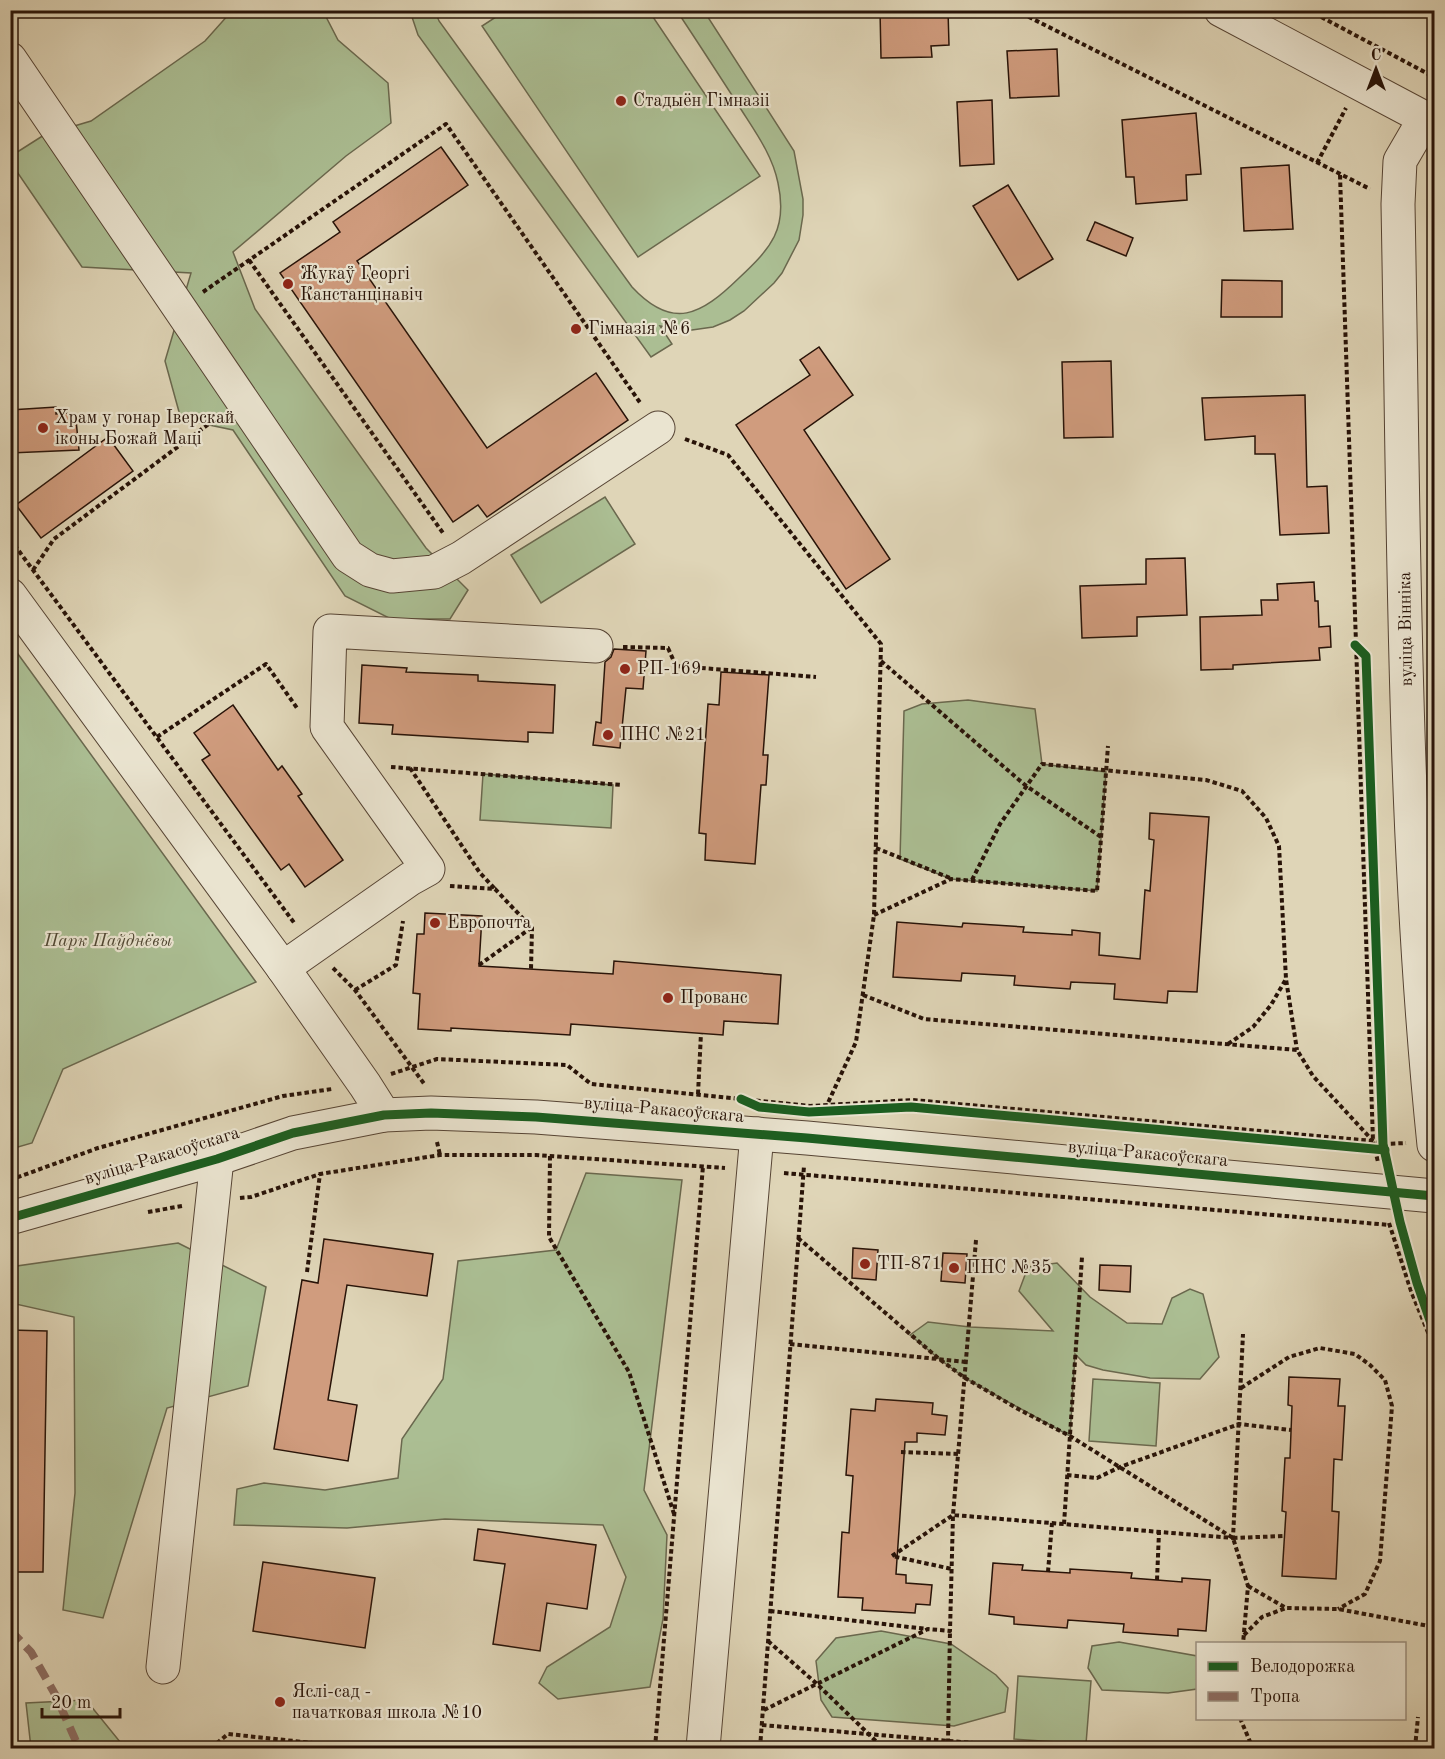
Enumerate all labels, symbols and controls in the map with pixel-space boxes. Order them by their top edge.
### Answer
north arrow [1346,39,1406,99]
text: С [1371,48,1381,64]
place label: Стадыён Гімназіі [633,92,770,110]
marker: Стадыён Гімназіі [614,94,628,108]
place label: Жукаў Георгі Канстанцінавіч [300,265,423,304]
marker: Жукаў Георгі Канстанцінавіч [281,277,295,291]
place label: Гімназія №6 [588,320,690,338]
marker: Гімназія №6 [569,322,583,336]
place label: Храм у гонар Іверскай іконы Божай Маці [55,409,234,448]
marker: Храм у гонар Іверскай іконы Божай Маці [36,421,50,435]
street label: вуліца Вінніка [1396,571,1416,686]
place label: РП-169 [637,660,701,678]
marker: РП-169 [618,662,632,676]
place label: ПНС №21 [620,726,706,744]
marker: ПНС №21 [601,728,615,742]
place label: Европочта [447,914,532,932]
marker: Европочта [428,916,442,930]
park label: Парк Паўднёвы [43,932,172,950]
place label: Прованс [680,989,748,1007]
marker: Прованс [661,991,675,1005]
street label: вуліца Ракасоўскага [583,1094,745,1126]
street label: вуліца Ракасоўскага [82,1124,242,1188]
street label: вуліца Ракасоўскага [1067,1138,1229,1170]
place label: ТП-871 [877,1255,942,1273]
marker: ТП-871 [858,1257,872,1271]
place label: ПНС №35 [966,1259,1052,1277]
marker: ПНС №35 [947,1261,961,1275]
legend [1196,1642,1406,1720]
text: Велодорожка [1250,1658,1355,1676]
scale bar [42,1681,120,1719]
place label: Яслі-сад - пачатковая школа №10 [292,1683,482,1722]
text: Тропа [1250,1688,1300,1706]
text: 20 m [51,1694,91,1712]
marker: Яслі-сад - пачатковая школа №10 [273,1695,287,1709]

